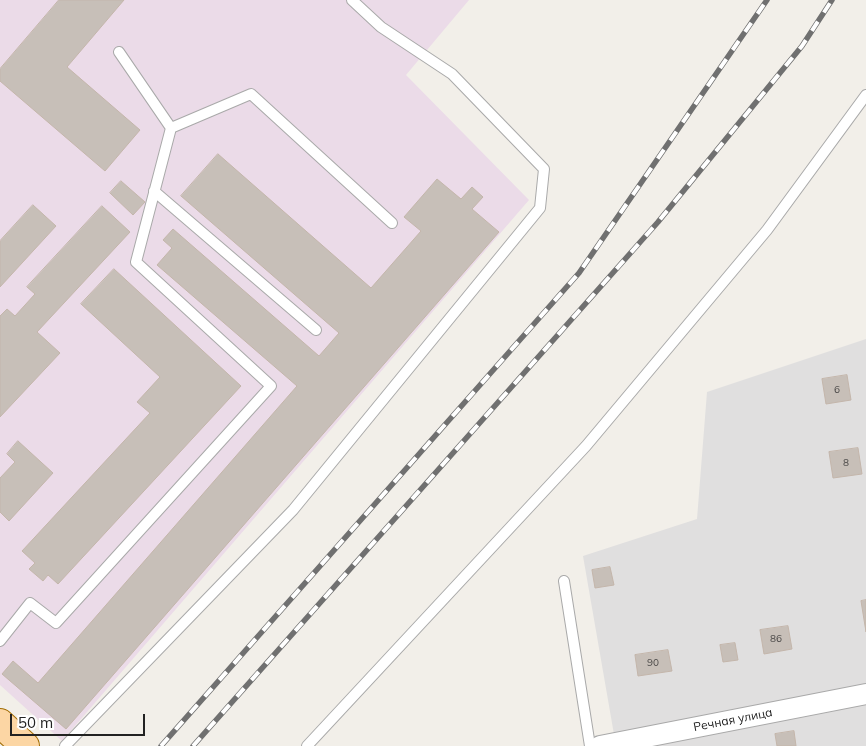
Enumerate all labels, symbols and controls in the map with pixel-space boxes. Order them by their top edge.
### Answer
house number: 6 [834,384,840,396]
house number: 8 [843,457,849,469]
house number: 86 [770,633,782,645]
house number: 90 [647,657,659,669]
scale bar [12,704,148,736]
street label: Речная улица [692,705,774,735]
text: 50 m [18,713,53,732]

